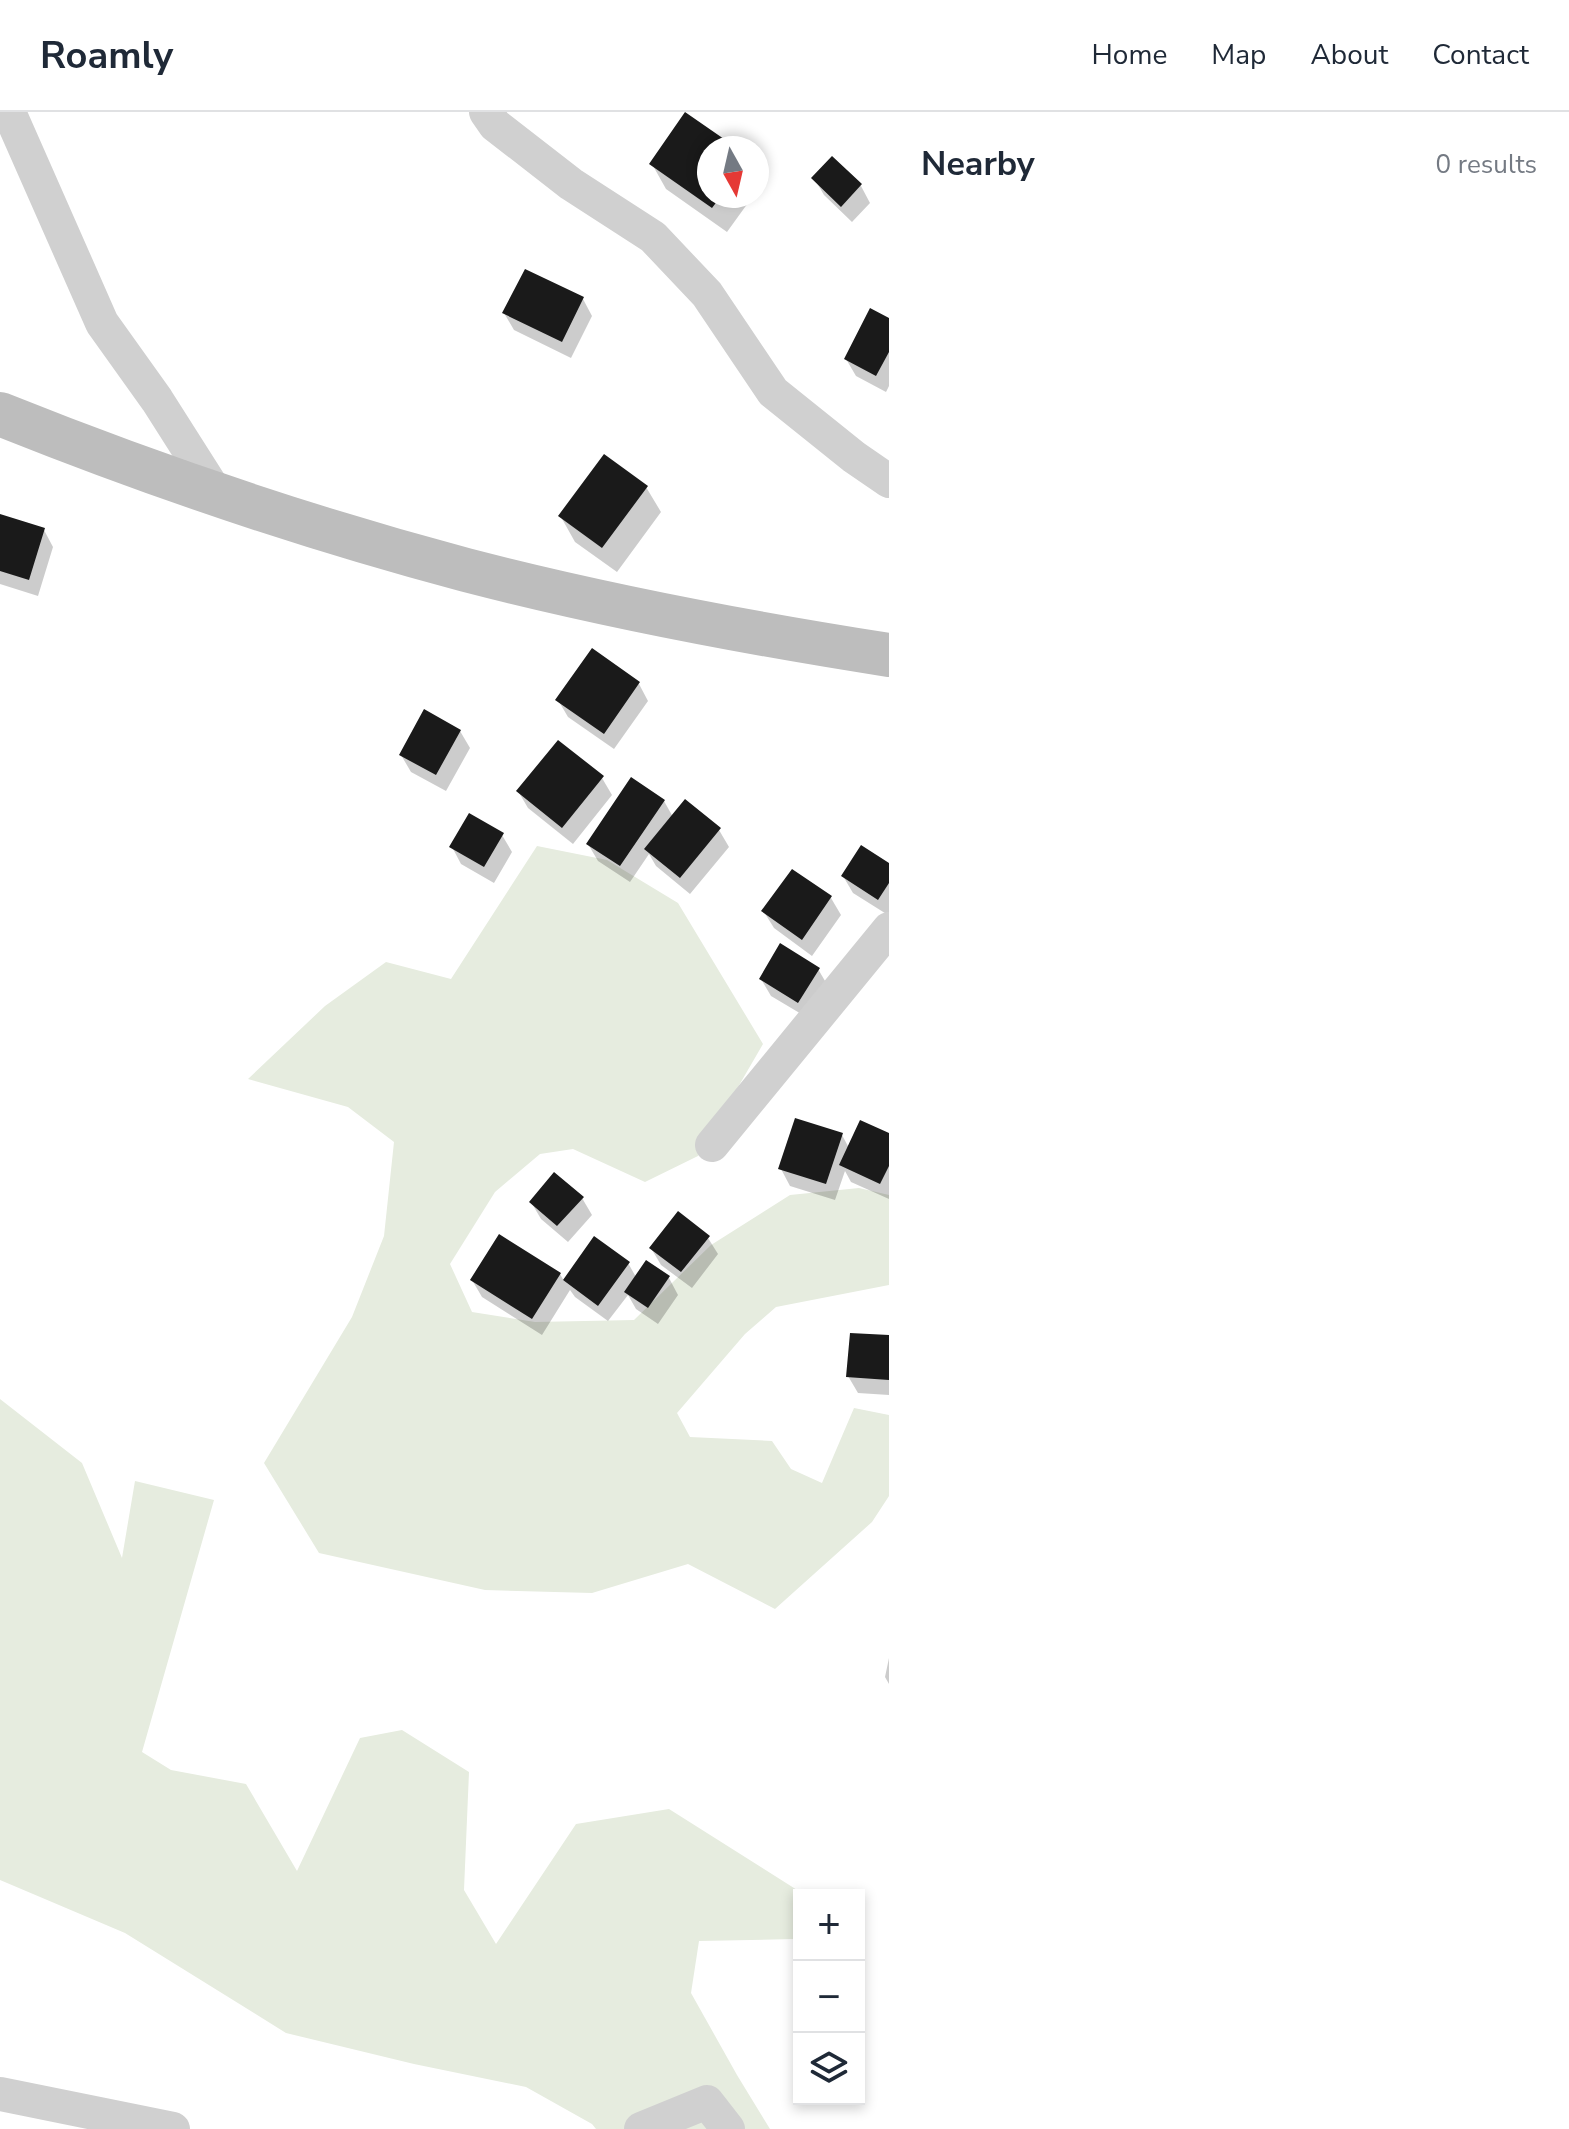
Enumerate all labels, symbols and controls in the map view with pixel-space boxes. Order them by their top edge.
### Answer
text: Roamly [40,30,173,81]
text: Home [1092,36,1167,74]
text: Map [1211,36,1266,74]
text: About [1310,36,1388,74]
text: Contact [1432,36,1529,74]
north arrow [697,136,769,208]
text: Nearby [921,141,1035,187]
text: 0 results [1436,147,1537,182]
map controls [793,1889,865,2105]
button: + [793,1889,865,1961]
button: − [793,1961,865,2033]
button: layers [793,2033,865,2105]

